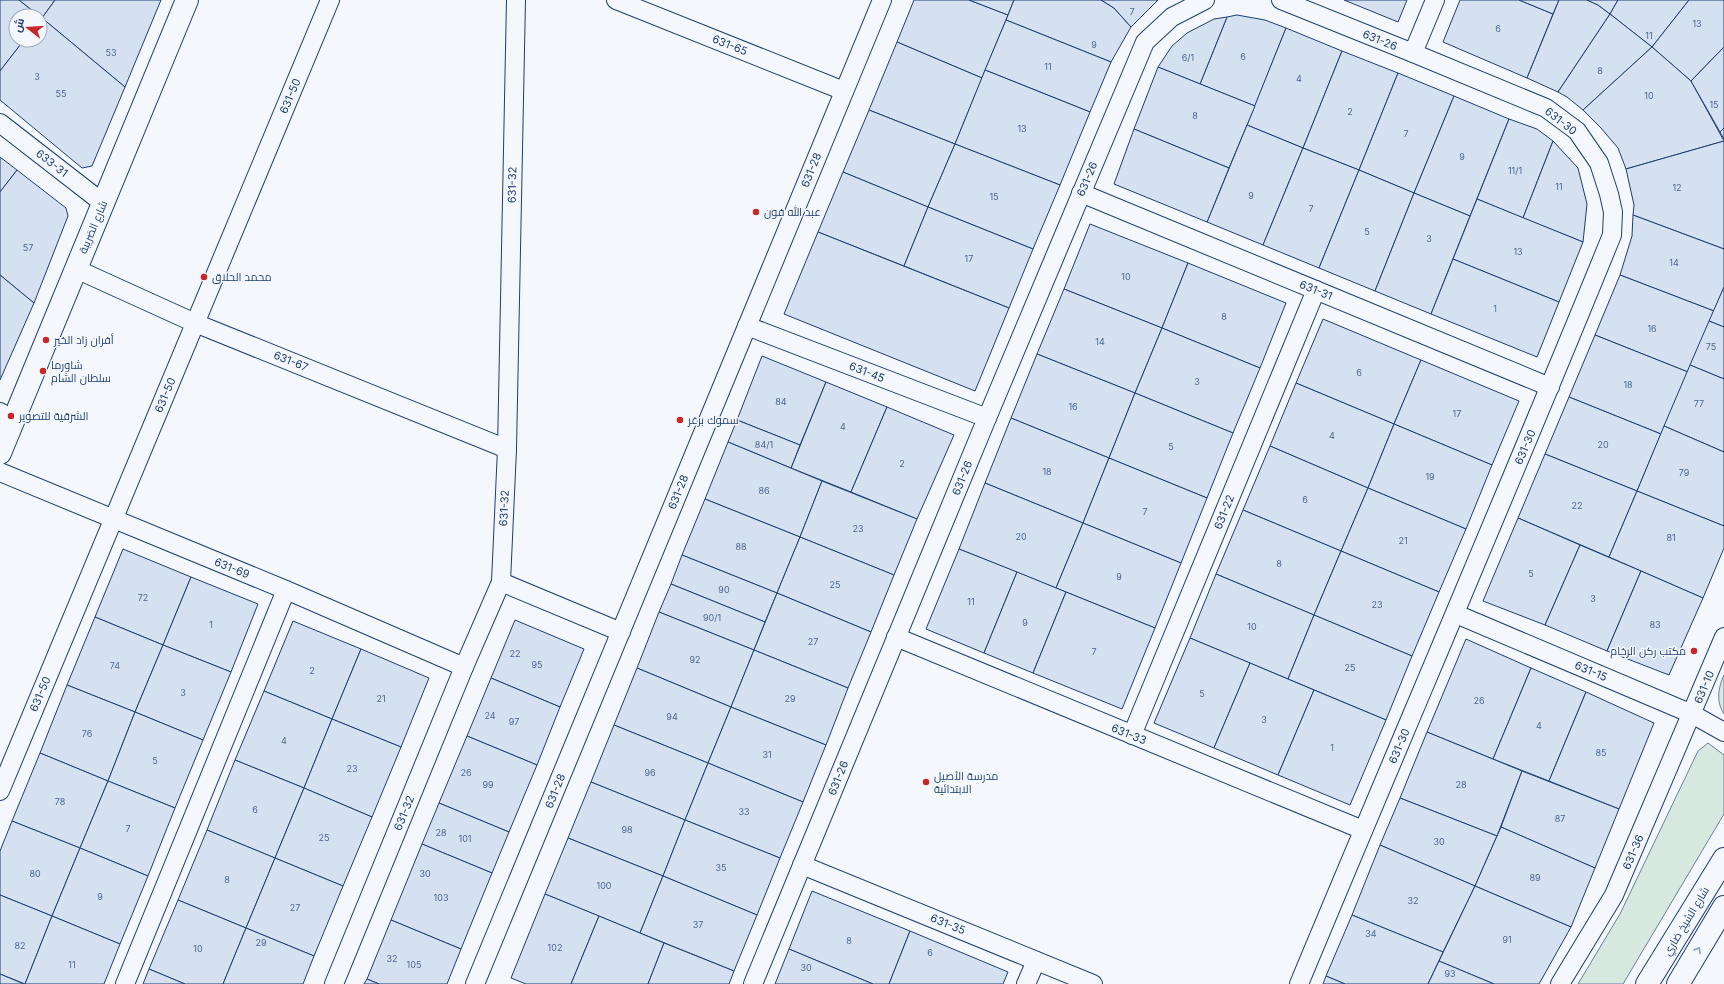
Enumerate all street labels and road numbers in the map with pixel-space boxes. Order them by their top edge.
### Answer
street label: 631-26 [1361,27,1400,53]
street label: 631-65 [710,32,750,58]
street label: 631-50 [276,76,304,116]
street label: 631-30 [1542,104,1580,138]
street label: 633-31 [33,146,71,180]
street label: 631-28 [798,150,824,189]
street label: 631-26 [1073,159,1101,198]
street label: 631-32 [505,167,519,203]
street label: شارع الضريبة [76,198,111,256]
street label: 631-31 [1297,277,1335,303]
street label: 631-67 [272,348,310,374]
street label: 631-45 [847,359,887,385]
street label: 631-50 [151,375,179,415]
street label: 631-30 [1511,427,1539,467]
street label: 631-26 [949,458,975,497]
street label: 631-28 [665,472,691,511]
street label: 631-32 [496,489,512,527]
street label: 631-22 [1211,493,1237,531]
street label: 631-69 [212,555,252,581]
street label: 631-15 [1572,658,1610,684]
street label: 631-10 [1691,668,1717,706]
street label: 631-50 [26,674,54,714]
street label: 631-33 [1109,721,1149,747]
street label: 631-30 [1385,726,1413,766]
street label: 631-26 [825,758,851,797]
street label: 631-28 [542,771,568,810]
street label: 631-32 [391,793,417,833]
street label: 631-36 [1619,832,1647,872]
street label: شارع الشيخ ضاري [1660,884,1714,959]
street label: 631-35 [928,911,968,937]

